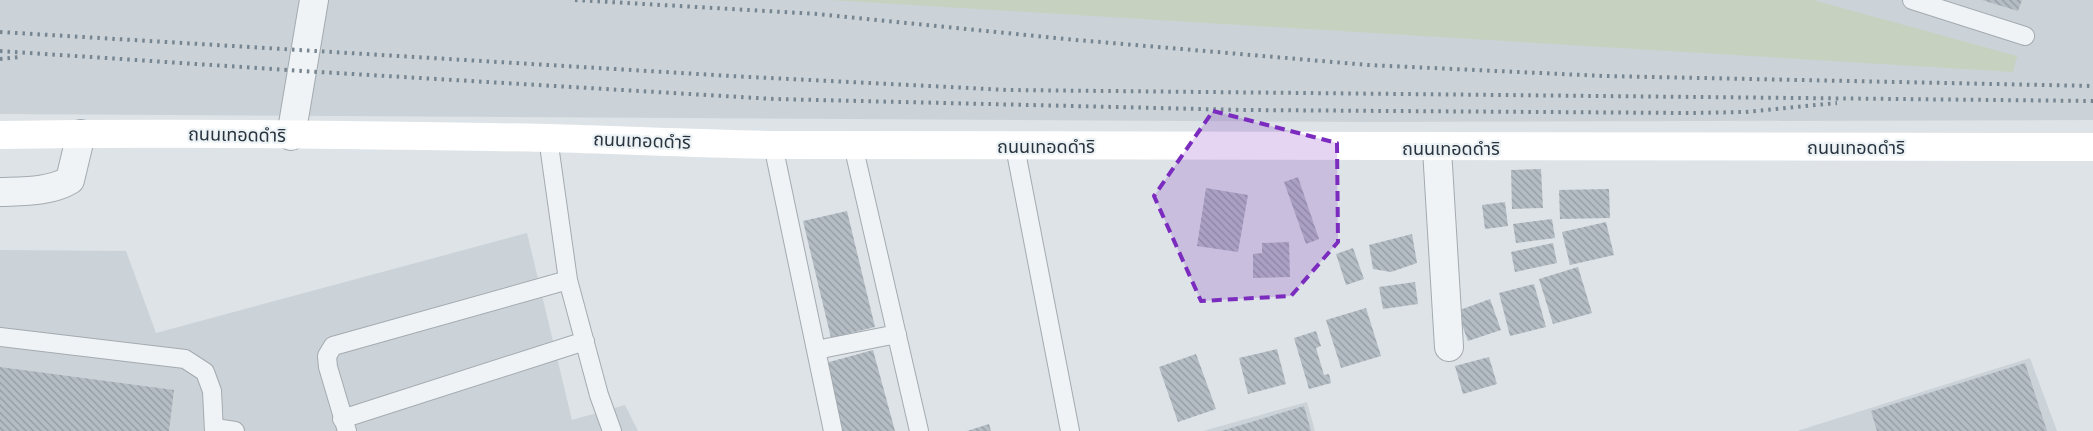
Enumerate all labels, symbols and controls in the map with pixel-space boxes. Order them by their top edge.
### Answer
street label: ถนนเทอดดำริ [188,122,286,146]
street label: ถนนเทอดดำริ [593,127,691,153]
street label: ถนนเทอดดำริ [997,135,1095,157]
street label: ถนนเทอดดำริ [1807,136,1905,158]
street label: ถนนเทอดดำริ [1402,137,1500,159]

